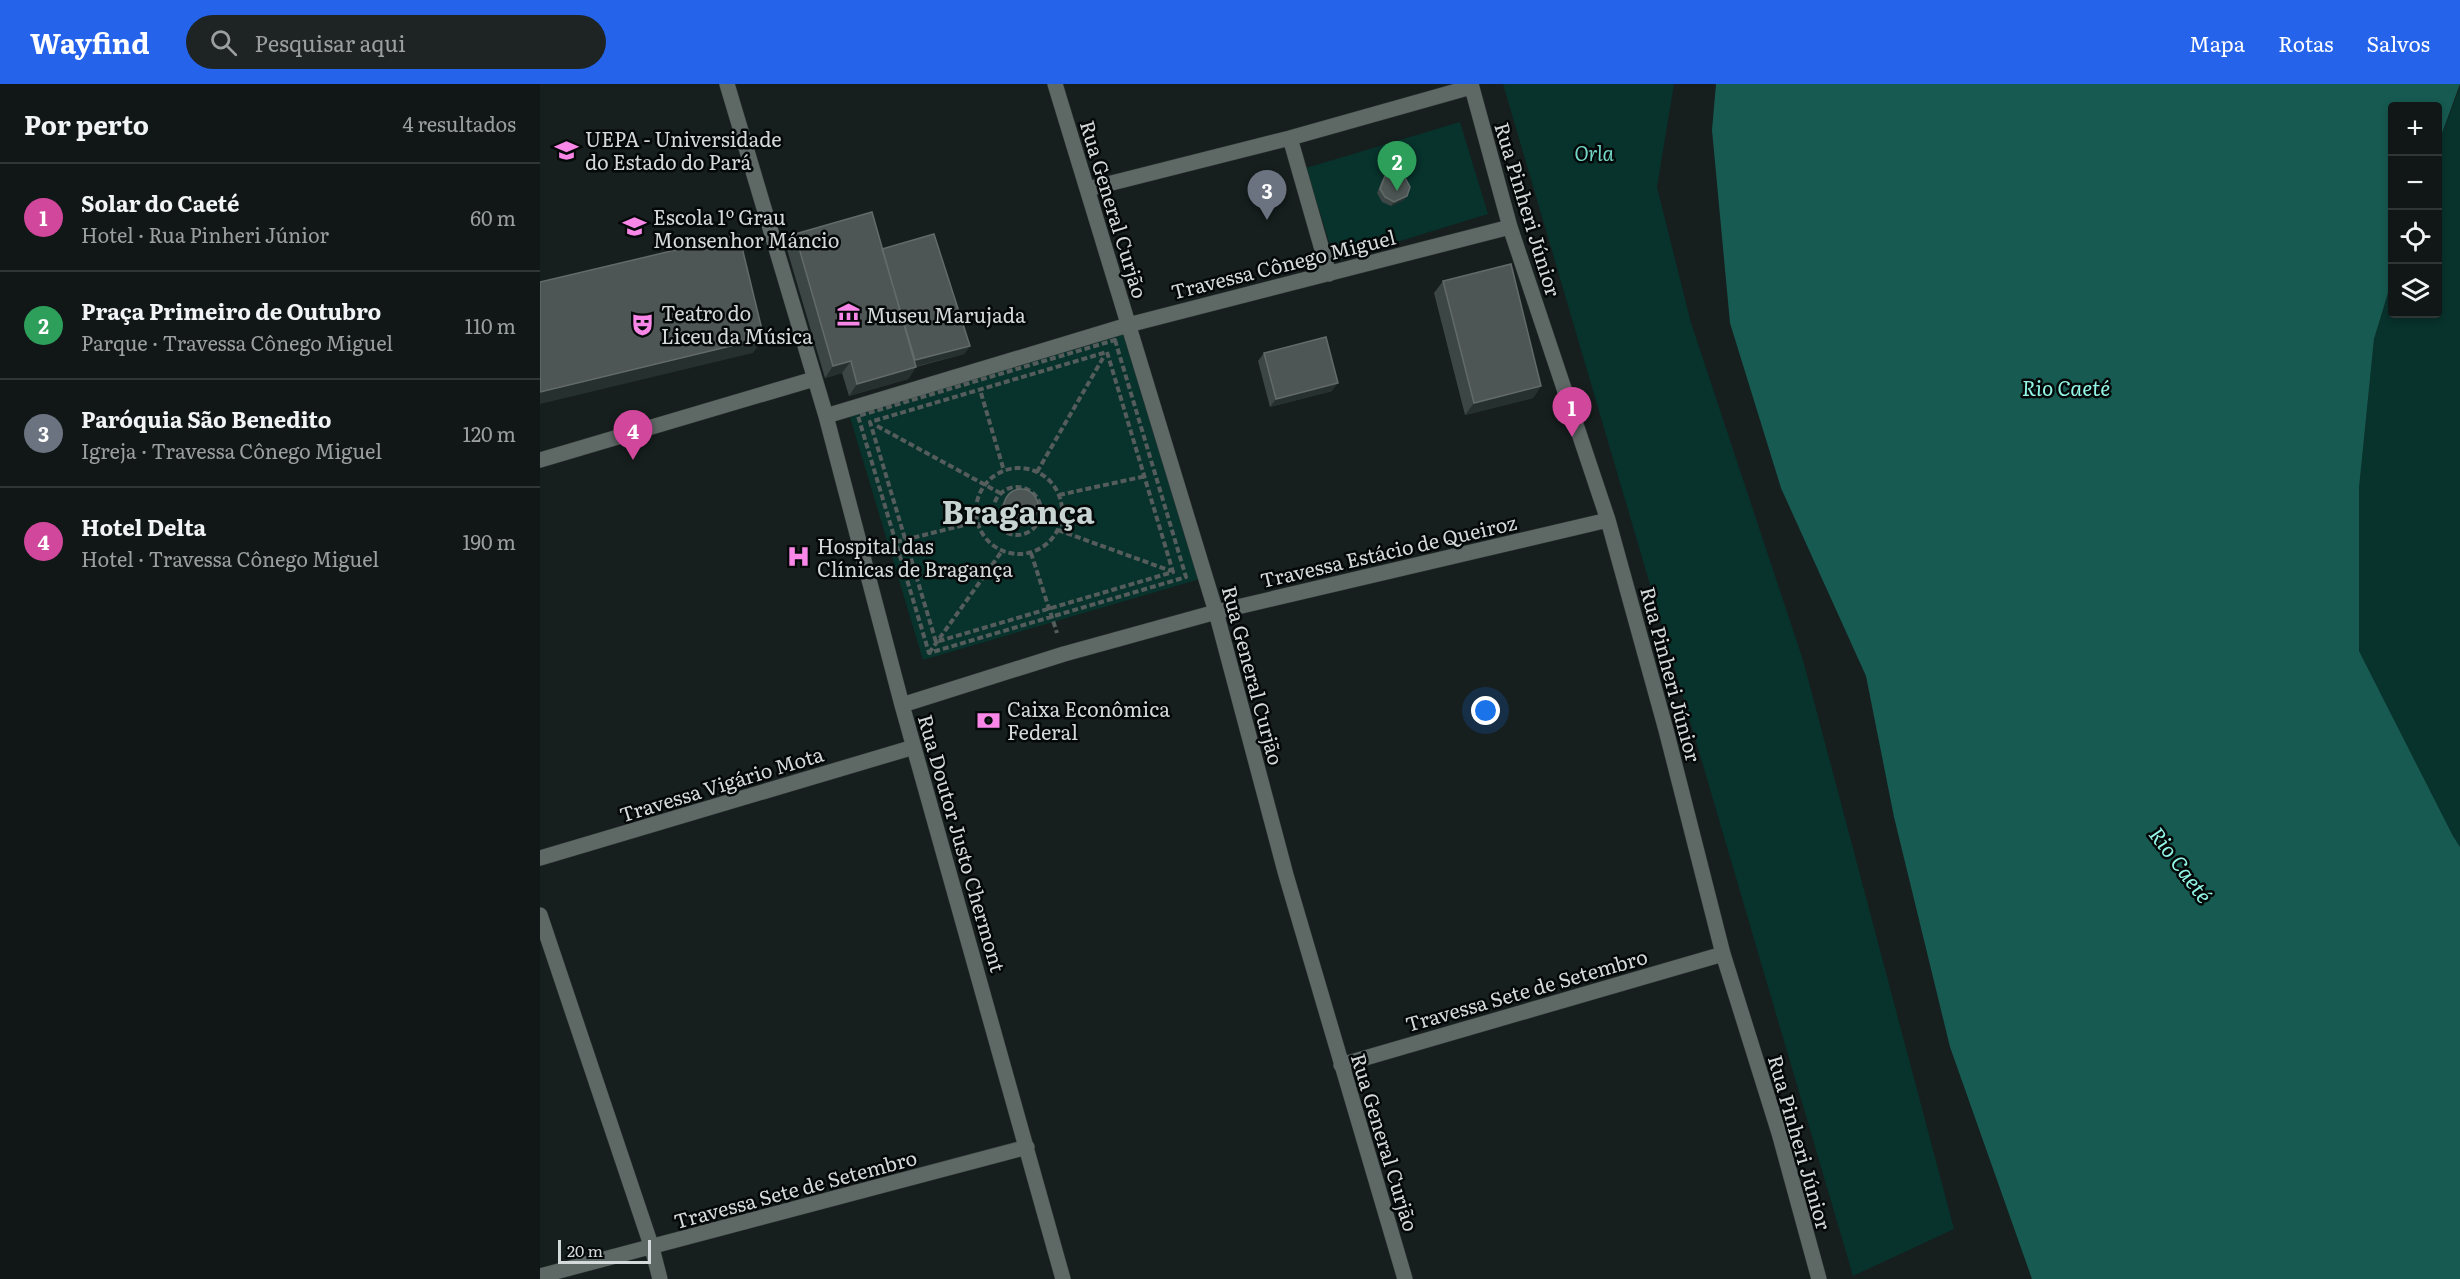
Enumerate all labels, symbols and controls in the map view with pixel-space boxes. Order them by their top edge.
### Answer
search box [186,15,606,69]
text: Wayfind [30,21,150,63]
icon: search [207,26,240,59]
text: Pesquisar aqui [255,26,406,59]
text: Mapa [2189,27,2245,58]
text: Rotas [2278,27,2334,58]
text: Salvos [2367,27,2430,58]
map controls [2388,102,2442,318]
button: + [2388,102,2442,156]
text: Por perto [24,104,149,143]
text: 4 resultados [402,108,516,138]
street label: Rua General Curjão [1074,116,1156,302]
street label: Rua Pinheri Júnior [1488,118,1570,300]
place label: UEPA - Universidade do Estado do Pará [585,123,782,176]
school or university icon: UEPA - Universidade do Estado do Pará [554,137,580,163]
park label: Orla [1574,137,1614,167]
pin: 2 [1378,141,1416,191]
button: − [2388,156,2442,210]
pin: 3 [1248,170,1286,220]
text: Solar do Caeté [81,186,239,219]
place label: Escola 1º Grau Monsenhor Máncio [653,201,840,254]
text: 1 [39,202,48,232]
text: 60 m [470,202,516,232]
button: locate [2388,210,2442,264]
school or university icon: Escola 1º Grau Monsenhor Máncio [622,214,648,240]
text: Hotel · Rua Pinheri Júnior [81,219,329,249]
street label: Travessa Cônego Miguel [1167,220,1399,305]
button: layers [2388,264,2442,318]
text: Praça Primeiro de Outubro [81,294,381,327]
place label: Teatro do Liceu da Música [661,297,813,350]
place label: Museu Marujada [866,299,1026,329]
museum icon: Museu Marujada [835,301,861,327]
text: 2 [38,310,49,340]
text: 110 m [465,310,516,340]
theatre icon: Teatro do Liceu da Música [630,311,656,337]
text: Parque · Travessa Cônego Miguel [81,327,393,357]
water label: Rio Caeté [2022,371,2110,402]
pin: 1 [1552,388,1592,437]
text: Paróquia São Benedito [81,402,331,435]
pin: 4 [614,410,652,460]
text: 3 [38,418,49,448]
text: 120 m [463,418,516,448]
text: Igreja · Travessa Cônego Miguel [81,435,382,465]
district label: Bragança [941,486,1095,534]
street label: Travessa Estácio de Queiroz [1257,506,1519,594]
text: Hotel Delta [81,510,206,543]
text: 4 [37,526,50,556]
text: 190 m [462,526,516,556]
place label: Hospital das Clínicas de Bragança [817,530,1013,583]
text: Hotel · Travessa Cônego Miguel [81,543,379,573]
hospital icon: Hospital das Clínicas de Bragança [786,544,812,570]
street label: Rua General Curjão [1216,582,1292,768]
street label: Rua Pinheri Júnior [1634,583,1710,766]
place label: Caixa Econômica Federal [1007,693,1170,746]
your location [1471,696,1500,725]
bank icon: Caixa Econômica Federal [976,707,1002,733]
street label: Rua Doutor Justo Chermont [912,711,1014,975]
street label: Travessa Vigário Mota [615,738,827,828]
water label: Rio Caeté [2143,819,2221,909]
street label: Travessa Sete de Setembro [1401,940,1651,1038]
street label: Rua General Curjão [1345,1049,1427,1235]
street label: Rua Pinheri Júnior [1762,1051,1840,1233]
street label: Travessa Sete de Setembro [670,1141,920,1235]
scale bar [558,1237,651,1264]
text: 20 m [567,1238,603,1262]

